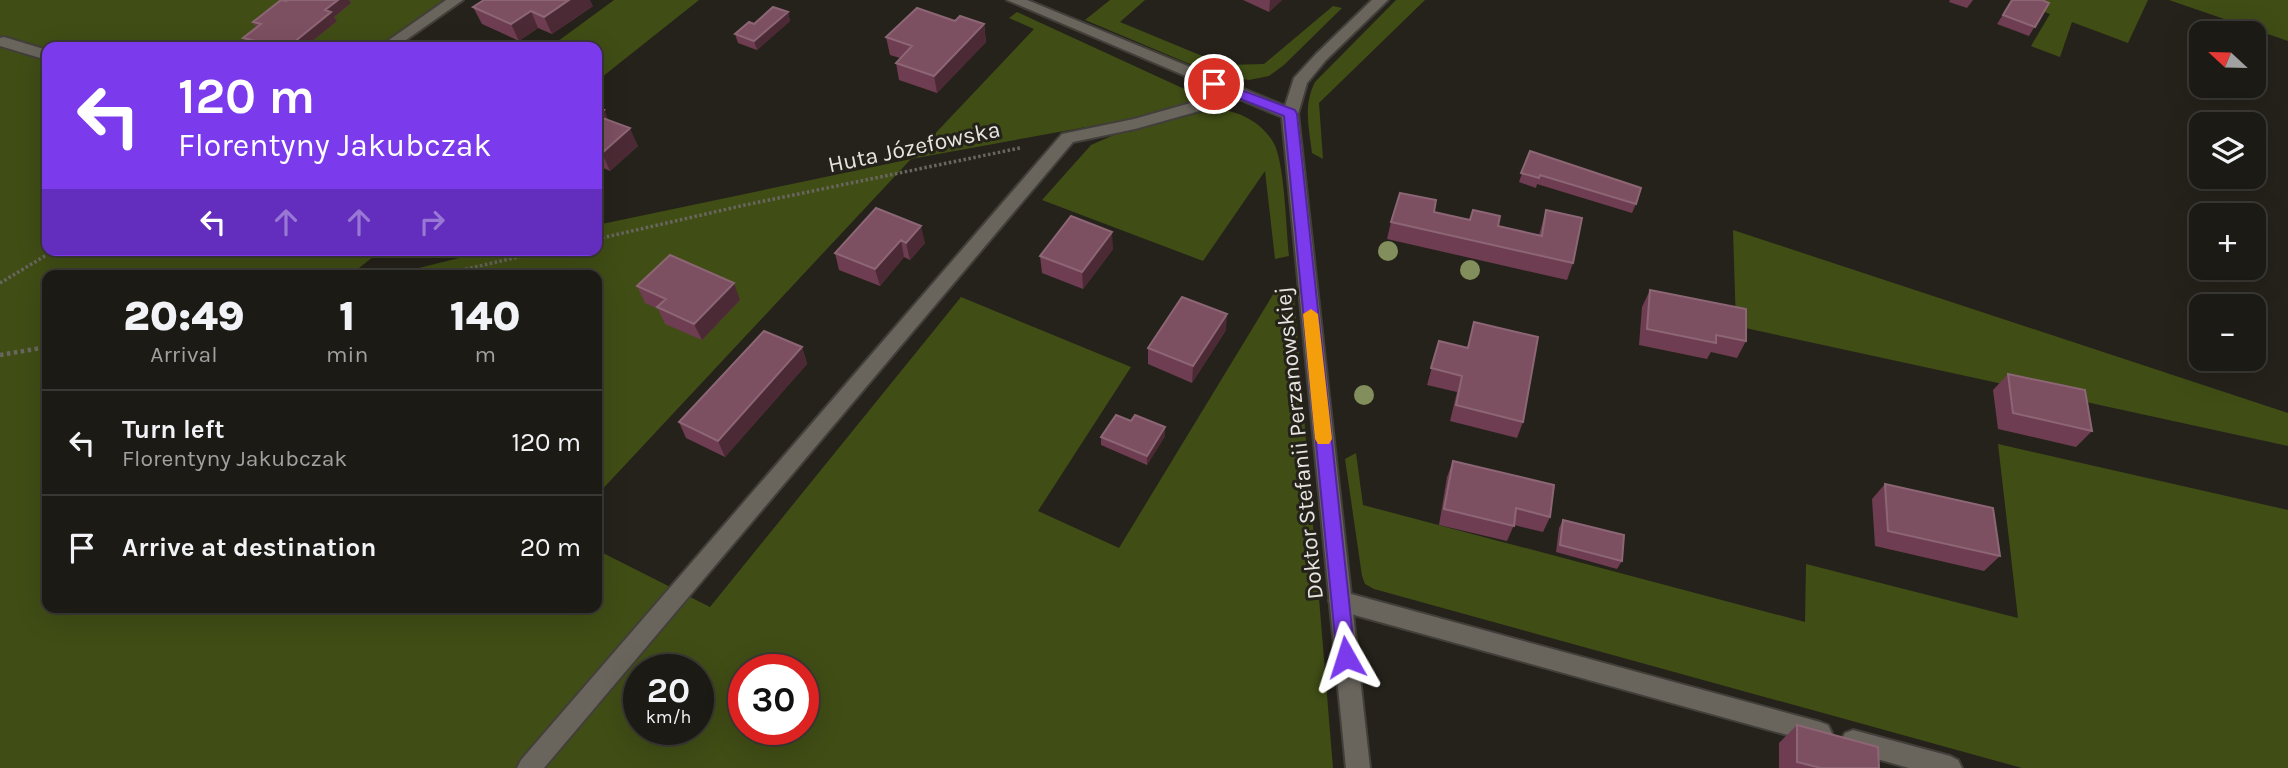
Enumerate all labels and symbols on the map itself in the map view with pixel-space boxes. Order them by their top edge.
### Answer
north arrow [2189,21,2266,98]
pin [1184,54,1244,114]
street label: Huta Józefowska [825,116,1003,178]
street label: Doktor Stefanii Perzanowskiej [1269,285,1329,601]
position arrow [1309,620,1383,694]
speed limit sign: 30 [728,654,819,745]

